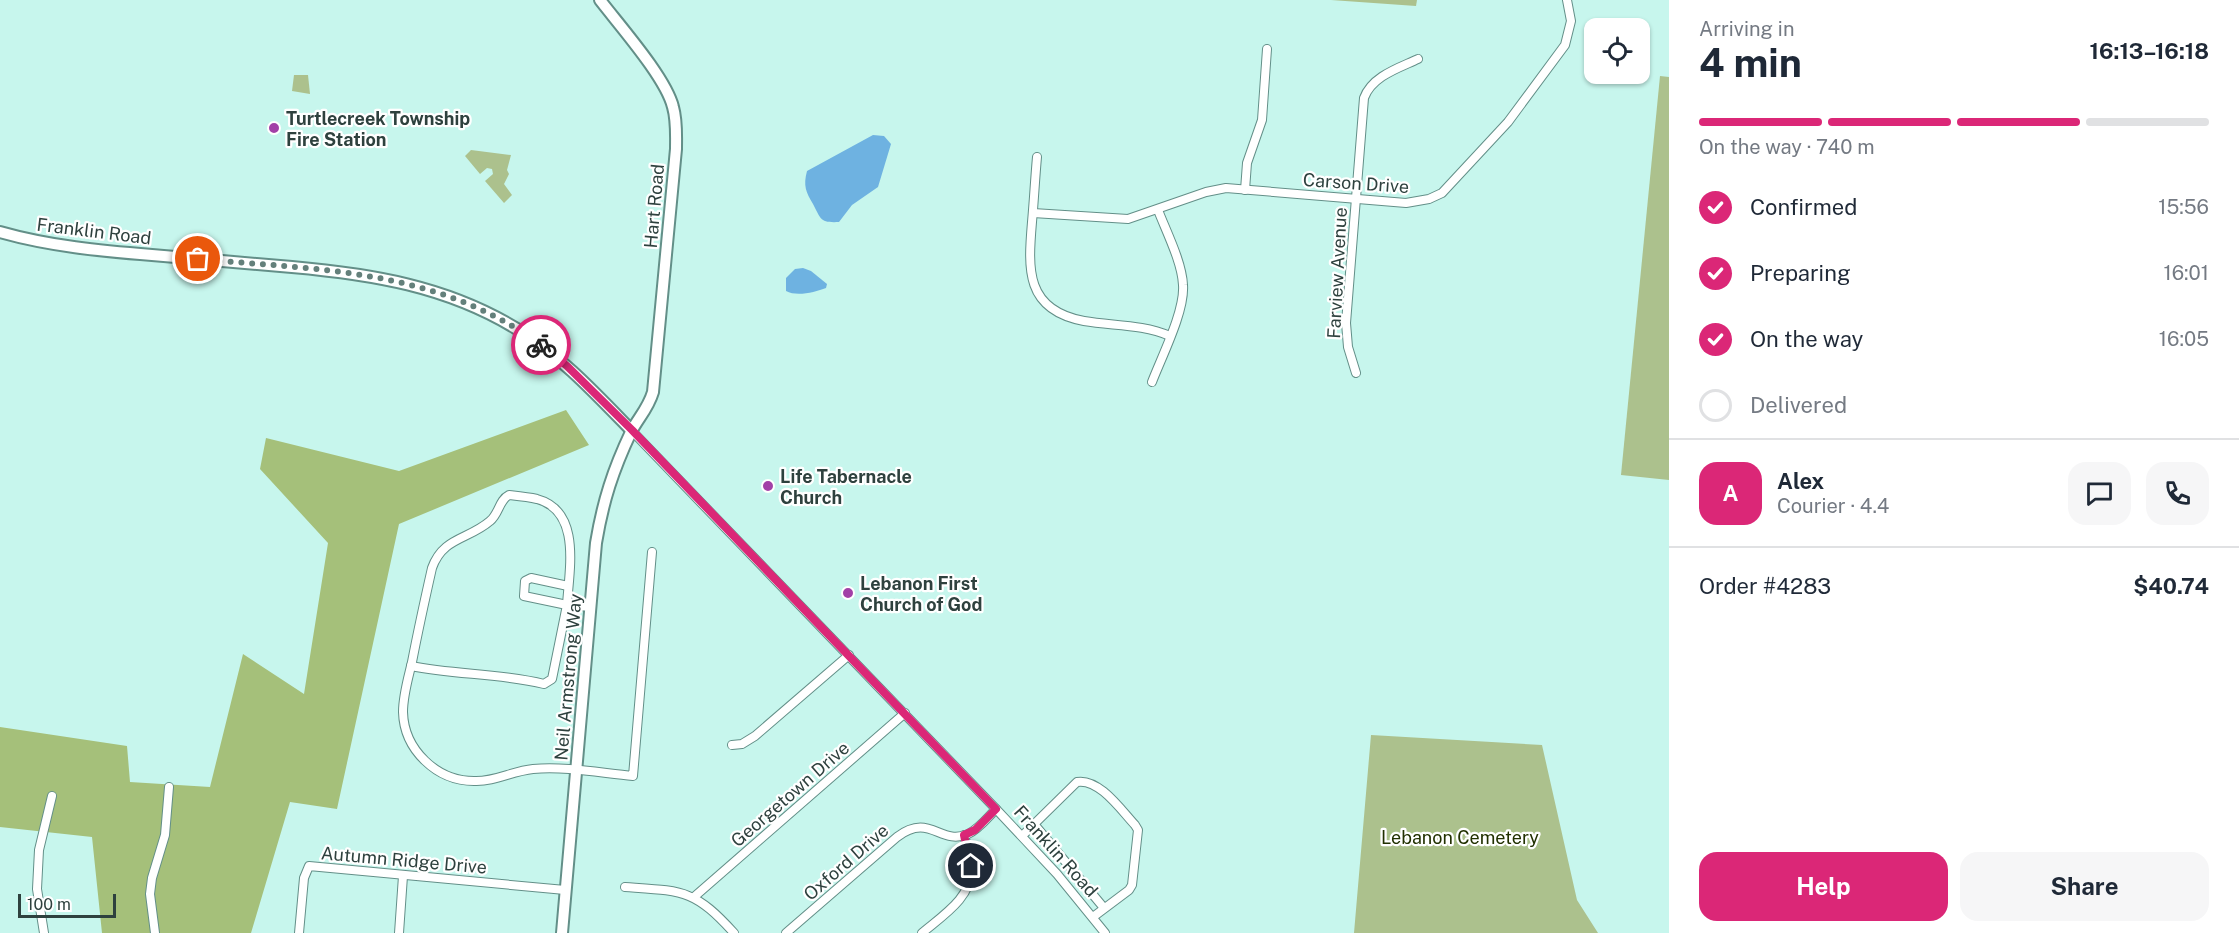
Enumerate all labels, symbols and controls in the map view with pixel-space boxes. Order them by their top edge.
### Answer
text: Arriving in [1699,17,1794,41]
map controls [1584,18,1650,84]
button: locate [1584,18,1650,84]
text: 16:13–16:18 [2090,38,2209,64]
text: 4 min [1699,40,1802,86]
place label: Turtlecreek Township Fire Station [286,108,470,150]
marker: Turtlecreek Township Fire Station [267,121,281,135]
text: On the way · 740 m [1699,135,1875,159]
street label: Hart Road [640,163,668,249]
street label: Carson Drive [1302,169,1410,197]
icon: check [1699,191,1732,224]
text: Confirmed [1750,194,1857,220]
text: 15:56 [2158,195,2209,219]
street label: Farview Avenue [1323,207,1351,339]
street label: Franklin Road [36,214,152,248]
pin [172,233,223,284]
icon: bag [181,242,214,275]
icon: check [1699,257,1732,290]
text: Preparing [1750,260,1851,286]
text: 16:01 [2164,261,2209,285]
courier [511,315,571,375]
icon: check [1699,323,1732,356]
text: On the way [1750,326,1863,352]
text: 16:05 [2159,327,2209,351]
icon: bike [525,329,558,362]
text: Delivered [1750,392,1847,418]
button: chat [2068,462,2131,525]
button: phone [2146,462,2209,525]
place label: Life Tabernacle Church [780,466,912,508]
text: Alex [1777,468,1824,494]
marker: Life Tabernacle Church [761,479,775,493]
text: A [1723,480,1738,506]
text: Courier · 4.4 [1777,494,1889,518]
place label: Lebanon First Church of God [860,573,982,615]
text: Order #4283 [1699,573,1831,599]
text: $40.74 [2133,573,2209,599]
marker: Lebanon First Church of God [841,586,855,600]
street label: Neil Armstrong Way [550,592,586,761]
street label: Georgetown Drive [727,737,853,851]
street label: Franklin Road [1010,801,1102,901]
street label: Oxford Drive [799,820,893,904]
park label: Lebanon Cemetery [1381,827,1539,848]
pin [945,840,996,891]
street label: Autumn Ridge Drive [320,842,488,878]
icon: home [954,849,987,882]
button: Help [1699,852,1948,921]
button: Share [1960,852,2209,921]
scale bar [18,891,116,918]
text: 100 m [27,895,71,914]

